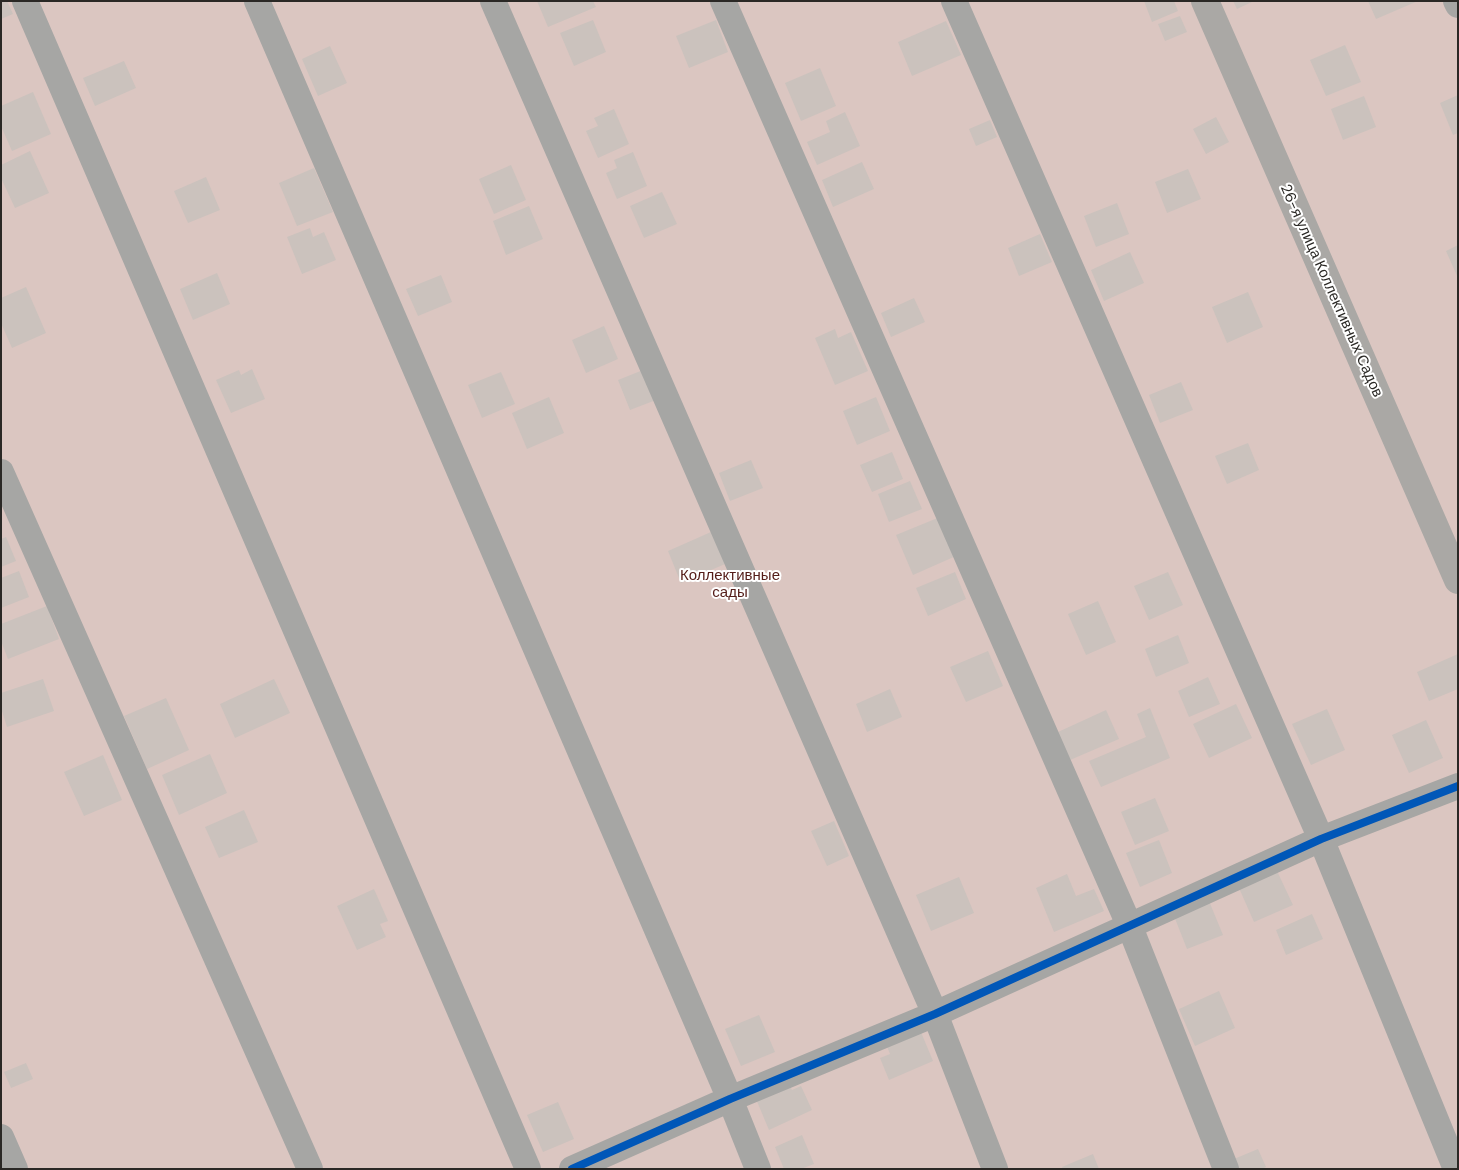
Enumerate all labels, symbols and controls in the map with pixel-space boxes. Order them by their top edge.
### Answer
street label: 26-я улица Коллективных Садов [1276,182,1386,400]
park label: Коллективные сады [680,567,780,602]

